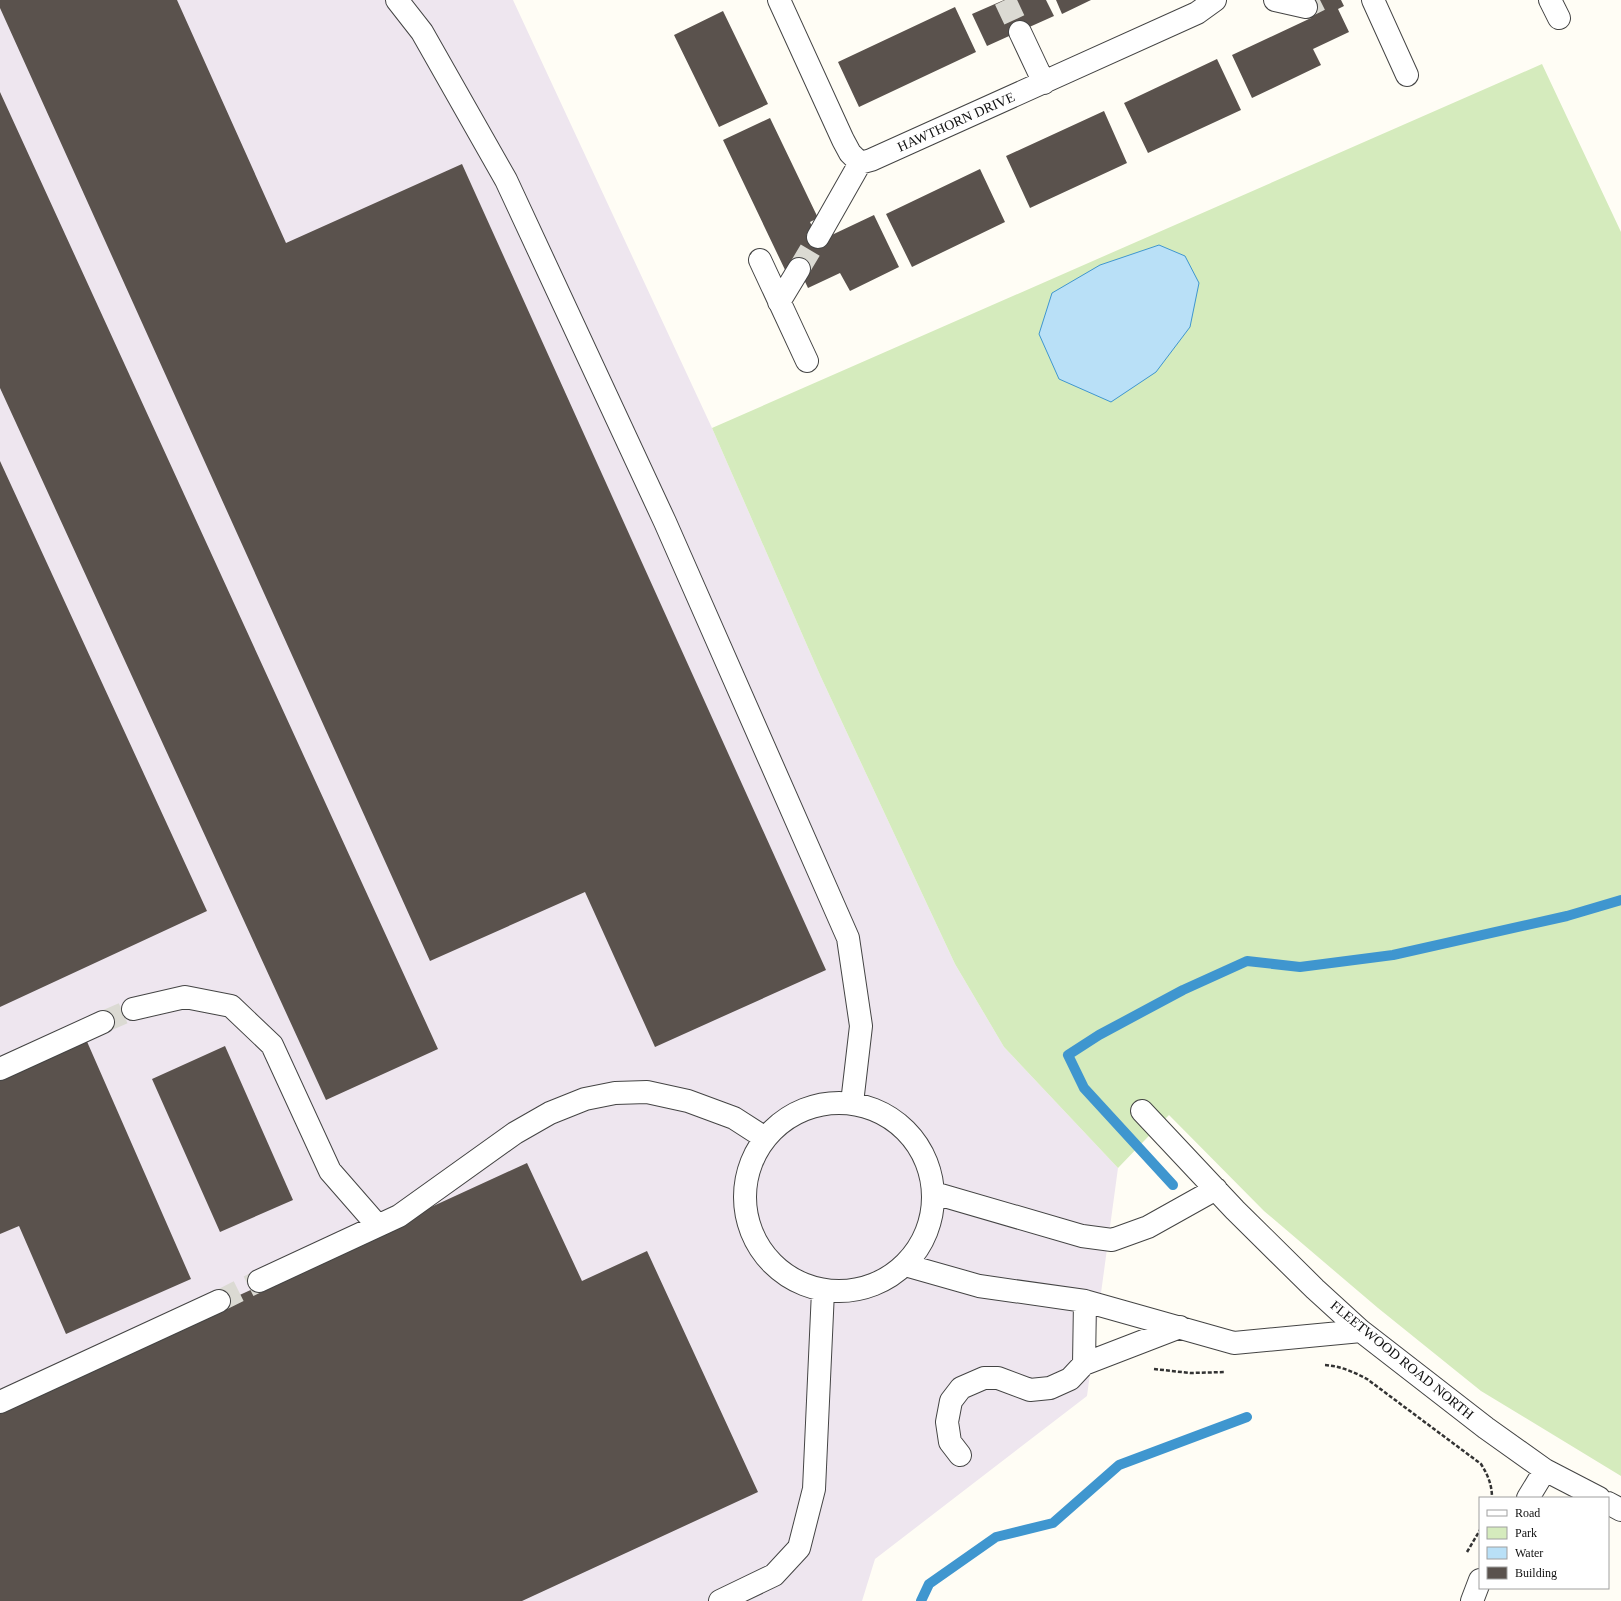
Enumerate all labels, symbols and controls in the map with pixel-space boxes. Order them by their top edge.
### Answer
street label: HAWTHORN DRIVE [895,89,1017,155]
street label: FLEETWOOD ROAD NORTH [1327,1298,1477,1422]
legend [1479,1497,1609,1589]
text: Road [1515,1506,1540,1520]
text: Park [1515,1526,1537,1540]
text: Water [1515,1546,1543,1560]
text: Building [1515,1566,1557,1580]

